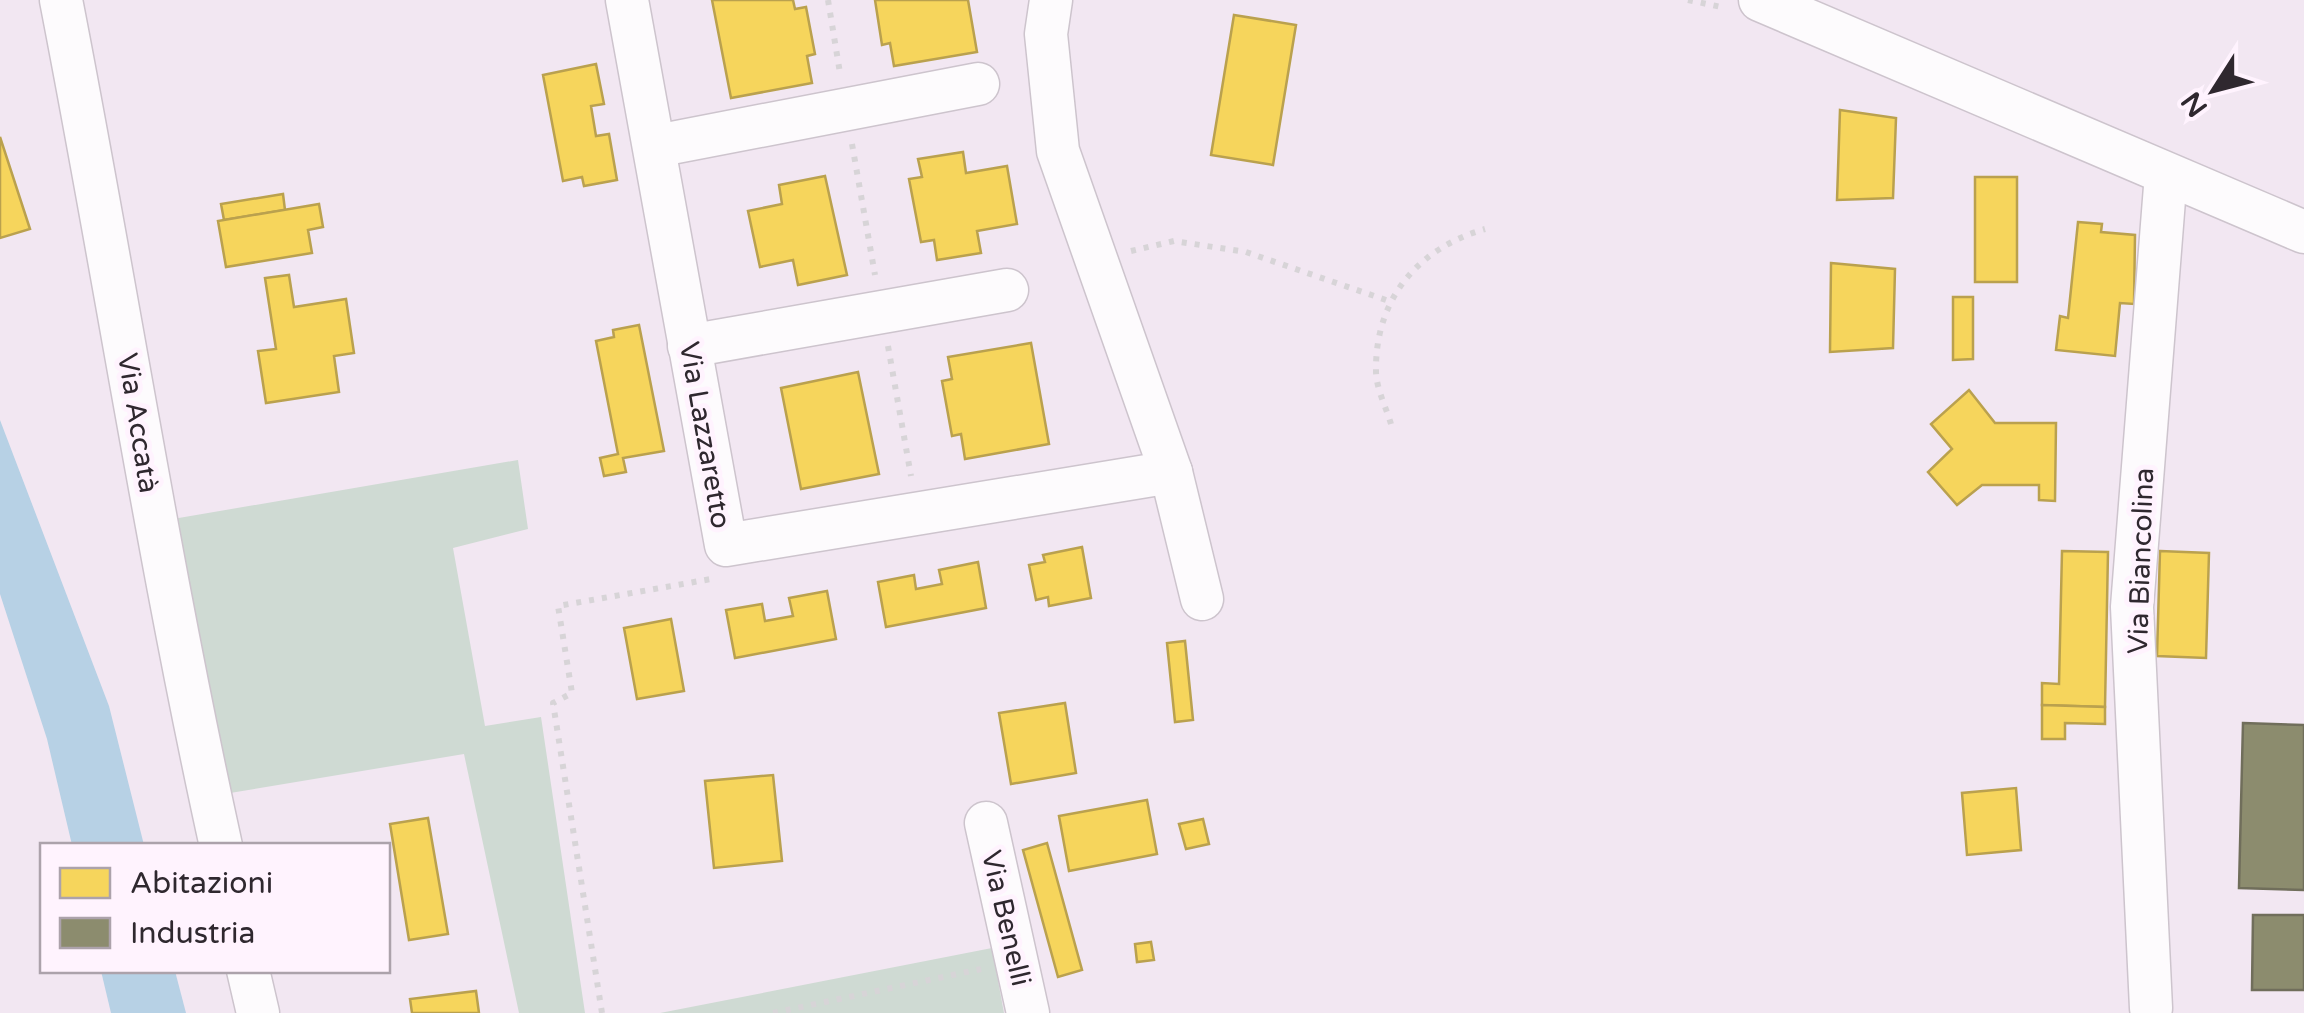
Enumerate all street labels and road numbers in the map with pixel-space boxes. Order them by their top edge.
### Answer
street label: Via Lazzaretto [672,339,738,531]
street label: Via Accatà [110,351,166,496]
street label: Via Biancolina [2121,467,2161,655]
street label: Via Benelli [974,847,1038,989]

